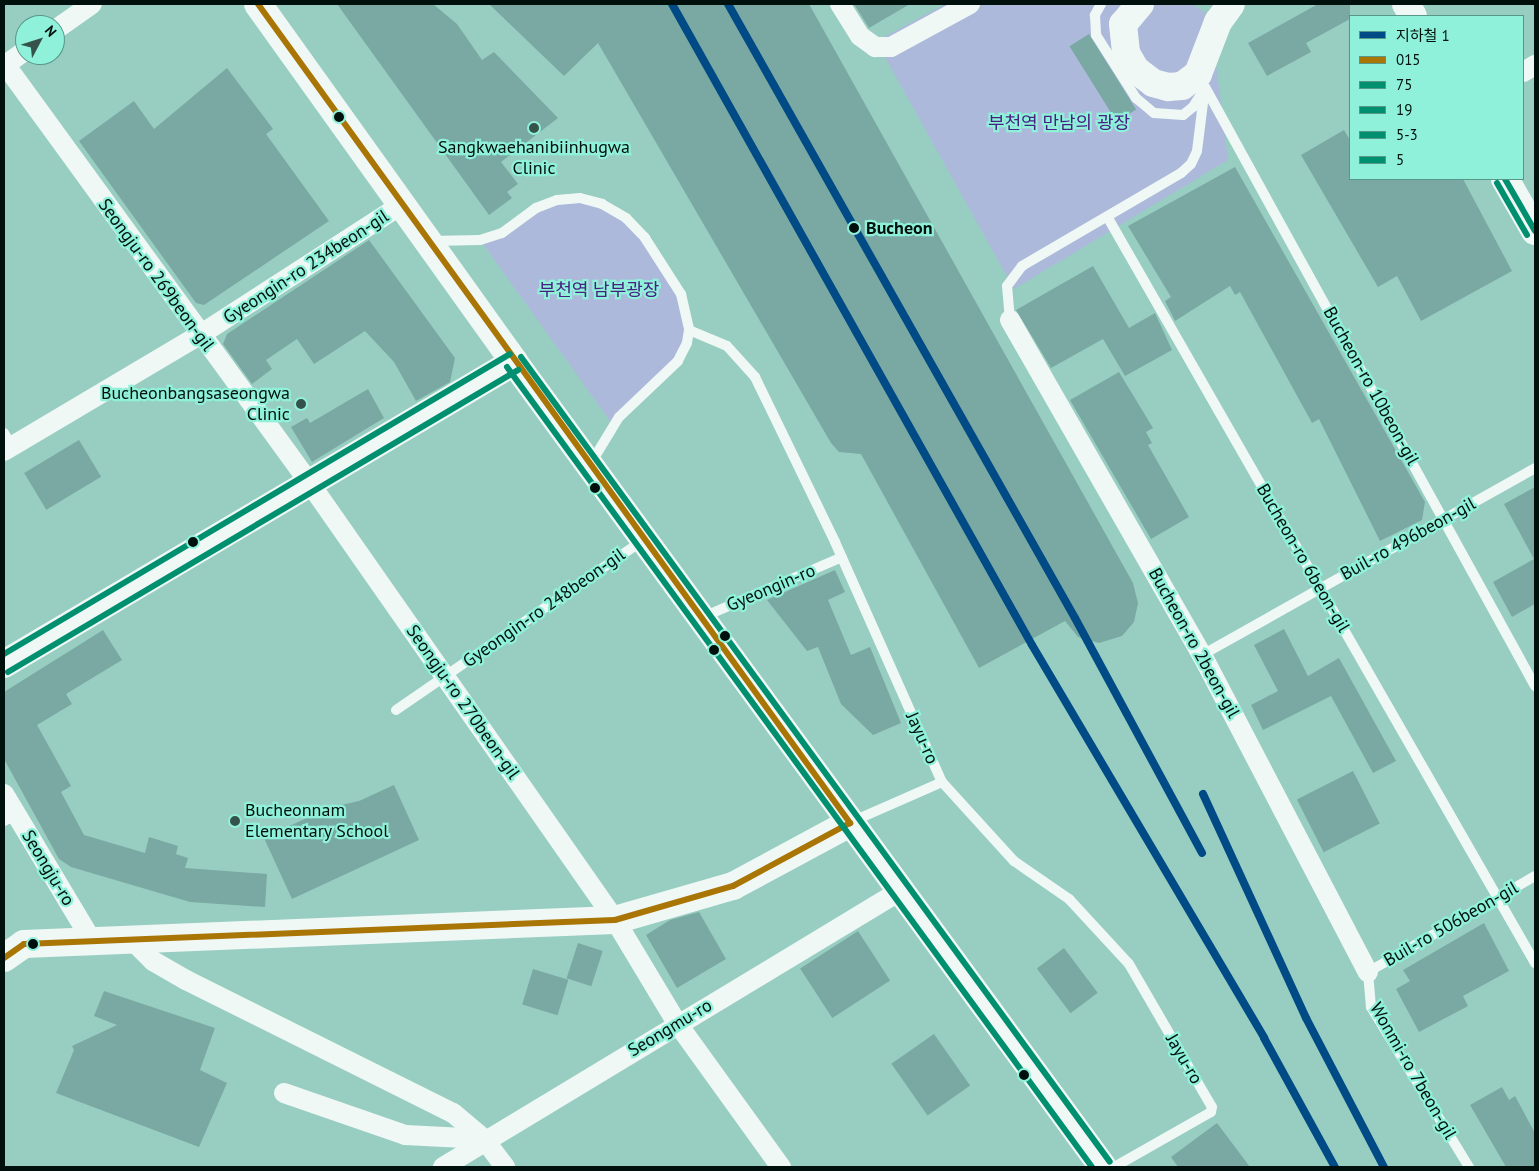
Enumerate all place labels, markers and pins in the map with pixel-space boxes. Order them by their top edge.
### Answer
unlabelled marker [334,112,344,122]
marker: Sangkwaehanibiinhugwa Clinic [527,121,541,135]
place label: Sangkwaehanibiinhugwa Clinic [438,137,630,180]
place label: Bucheon [866,217,932,239]
marker: Bucheon [845,219,863,237]
place label: Bucheonbangsaseongwa Clinic [101,383,290,426]
marker: Bucheonbangsaseongwa Clinic [294,397,308,411]
unlabelled marker [590,483,600,493]
unlabelled marker [188,537,198,547]
unlabelled marker [720,631,730,641]
unlabelled marker [709,645,719,655]
place label: Bucheonnam Elementary School [245,800,389,842]
marker: Bucheonnam Elementary School [229,815,241,827]
unlabelled marker [28,939,38,949]
unlabelled marker [1019,1070,1029,1080]

